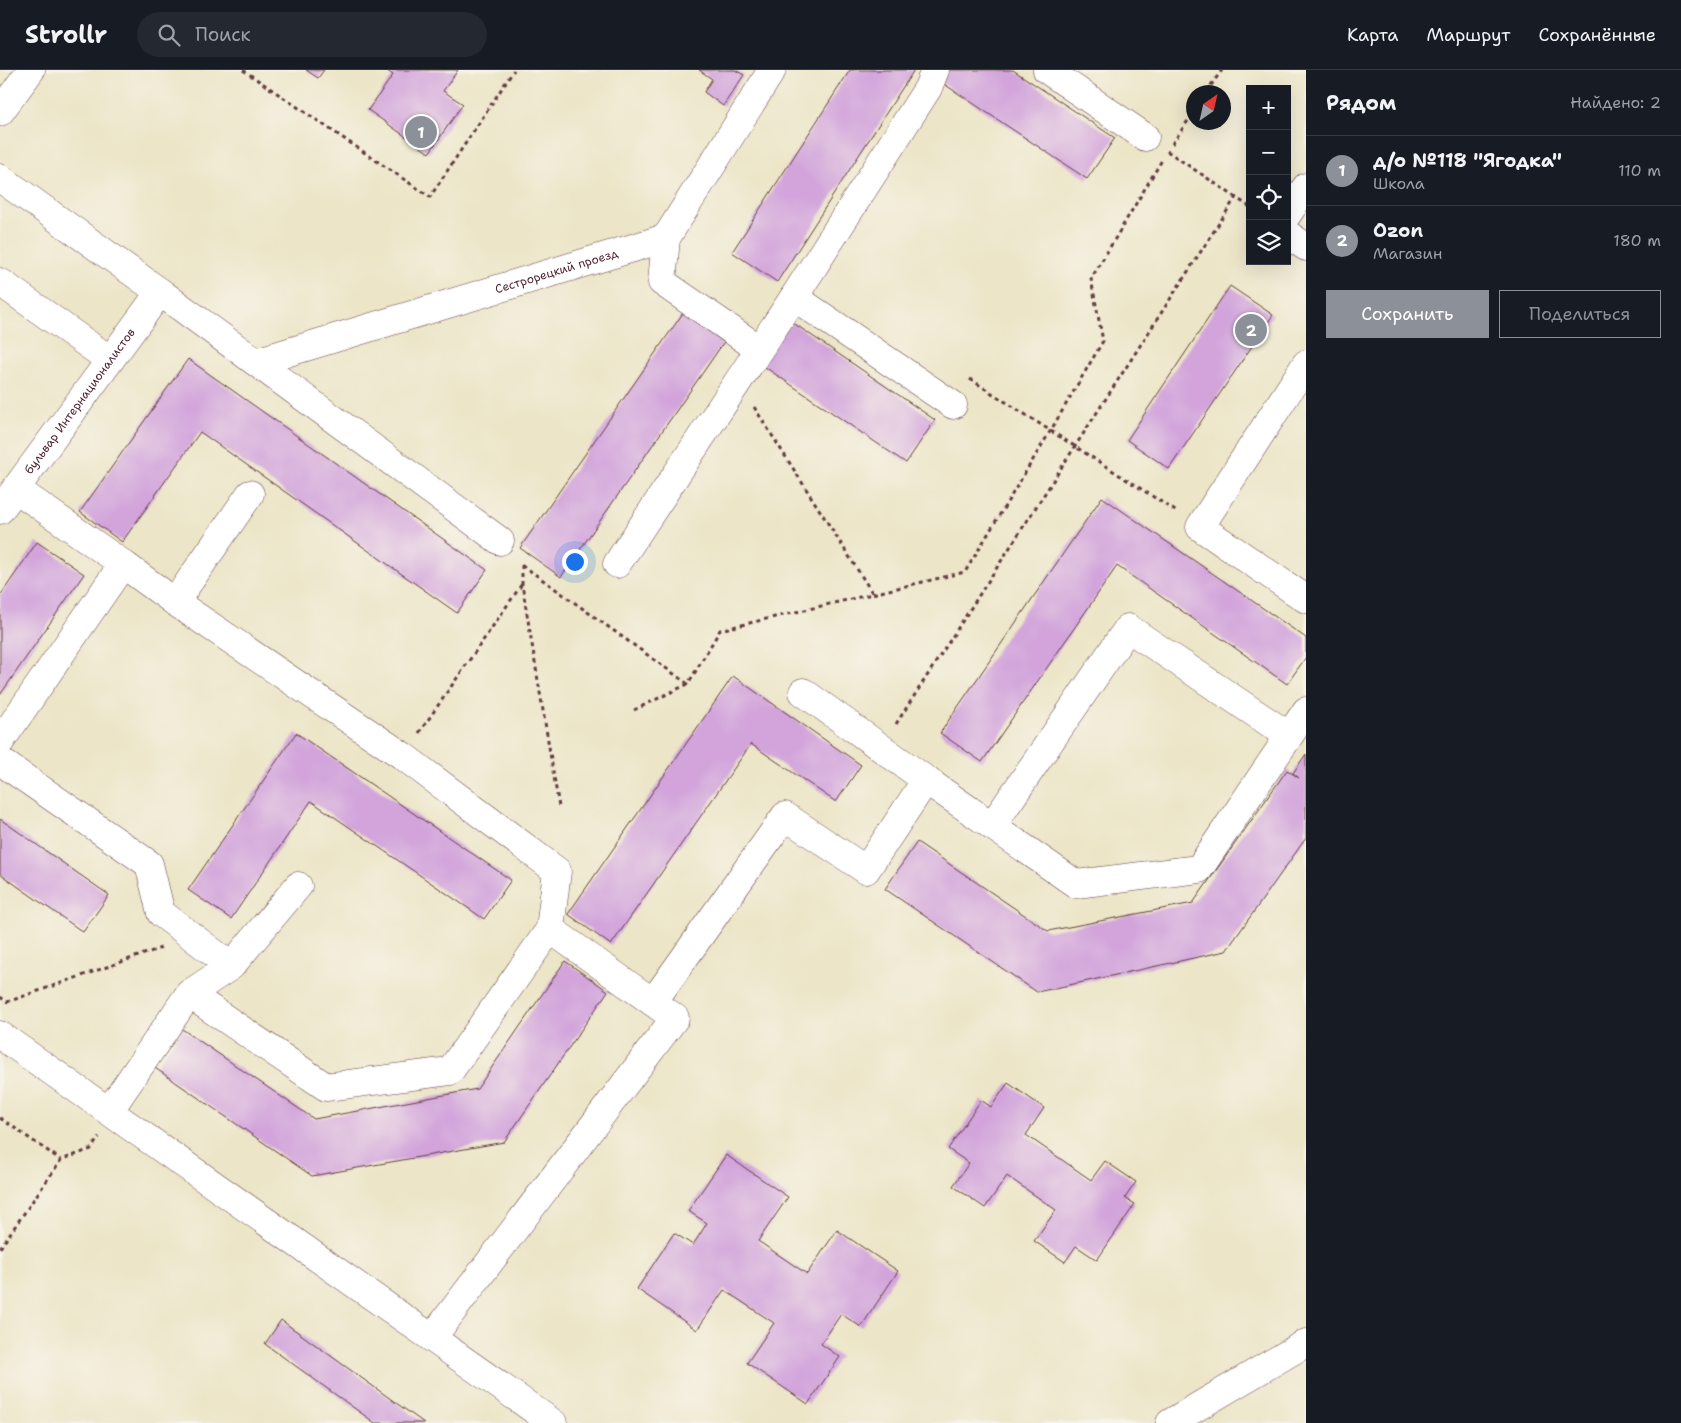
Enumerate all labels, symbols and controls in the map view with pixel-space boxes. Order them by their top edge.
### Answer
search box [137,12,487,57]
text: Strollr [25,19,107,51]
icon: search [155,21,183,49]
text: Поиск [195,22,251,47]
text: Карта [1347,23,1398,47]
text: Маршрут [1426,23,1510,47]
text: Сохранённые [1538,23,1656,47]
north arrow [1186,85,1231,130]
map controls [1246,85,1291,265]
button: + [1246,85,1291,130]
text: Рядом [1326,89,1396,117]
text: Найдено: 2 [1570,92,1661,113]
pin: 1 [405,113,437,151]
button: − [1246,130,1291,175]
text: д/о №118 "Ягодка" [1373,148,1562,173]
text: 1 [1338,160,1346,181]
text: 110 m [1618,160,1661,181]
text: Школа [1373,173,1425,194]
button: locate [1246,175,1291,220]
text: Ozon [1373,218,1423,243]
button: layers [1246,220,1291,265]
text: 2 [1336,230,1348,251]
text: 180 m [1613,230,1661,251]
text: Магазин [1373,243,1442,264]
street label: Сестрорецкий проезд [493,245,620,297]
button: Сохранить [1326,290,1489,338]
button: Поделиться [1499,290,1661,338]
pin: 2 [1235,311,1267,349]
street label: бульвар Интернационалистов [21,325,139,477]
your location [562,549,588,575]

